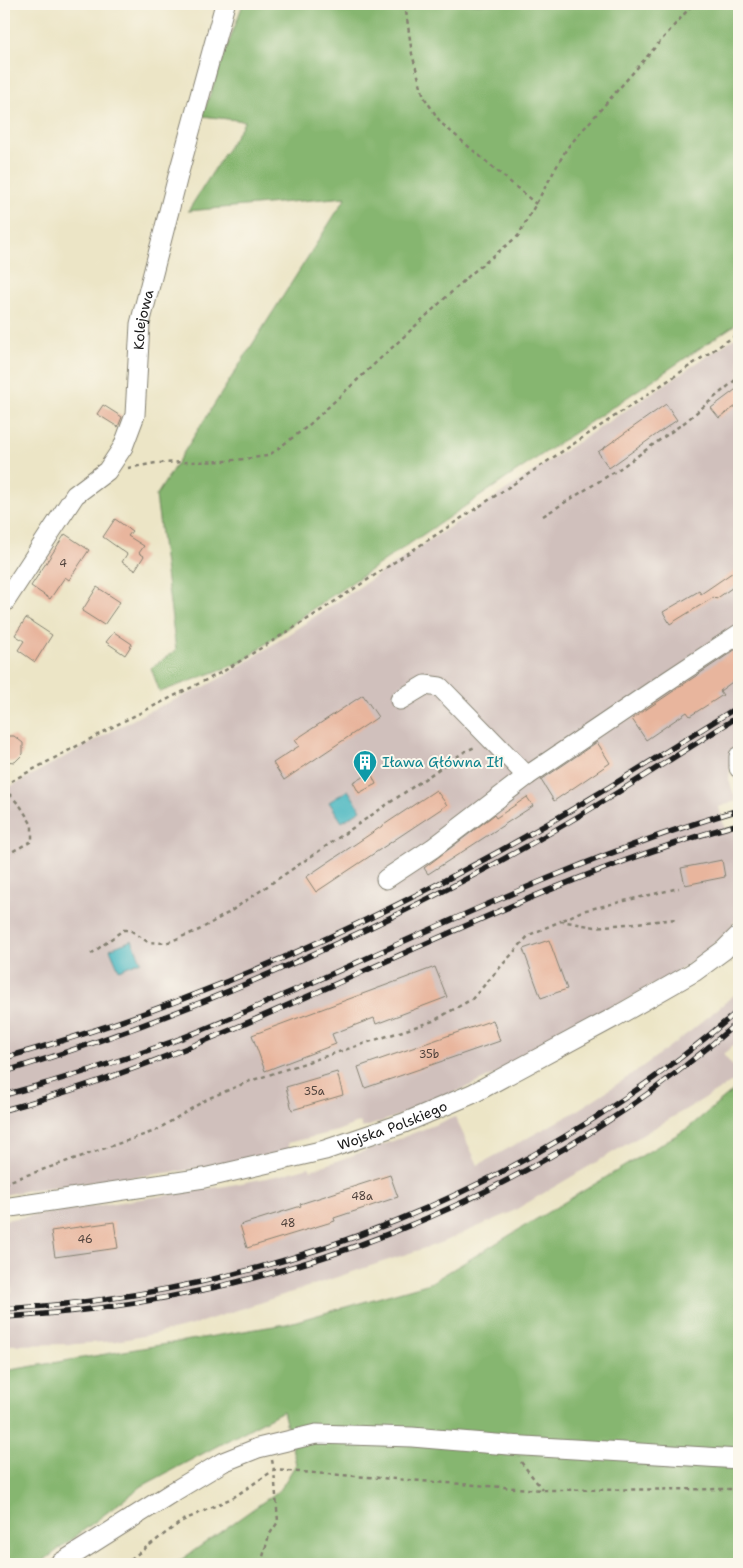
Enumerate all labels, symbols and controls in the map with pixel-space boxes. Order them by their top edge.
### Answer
street label: Kolejowa [130,287,158,351]
house number: 4 [59,556,67,571]
building icon: Iława Główna Ił1 [352,749,378,783]
place label: Iława Główna Ił1 [382,753,504,771]
house number: 35b [419,1047,439,1062]
house number: 35a [304,1084,325,1099]
street label: Wojska Polskiego [335,1097,450,1154]
house number: 48a [351,1189,373,1204]
house number: 48 [280,1216,296,1231]
house number: 46 [77,1232,93,1247]

